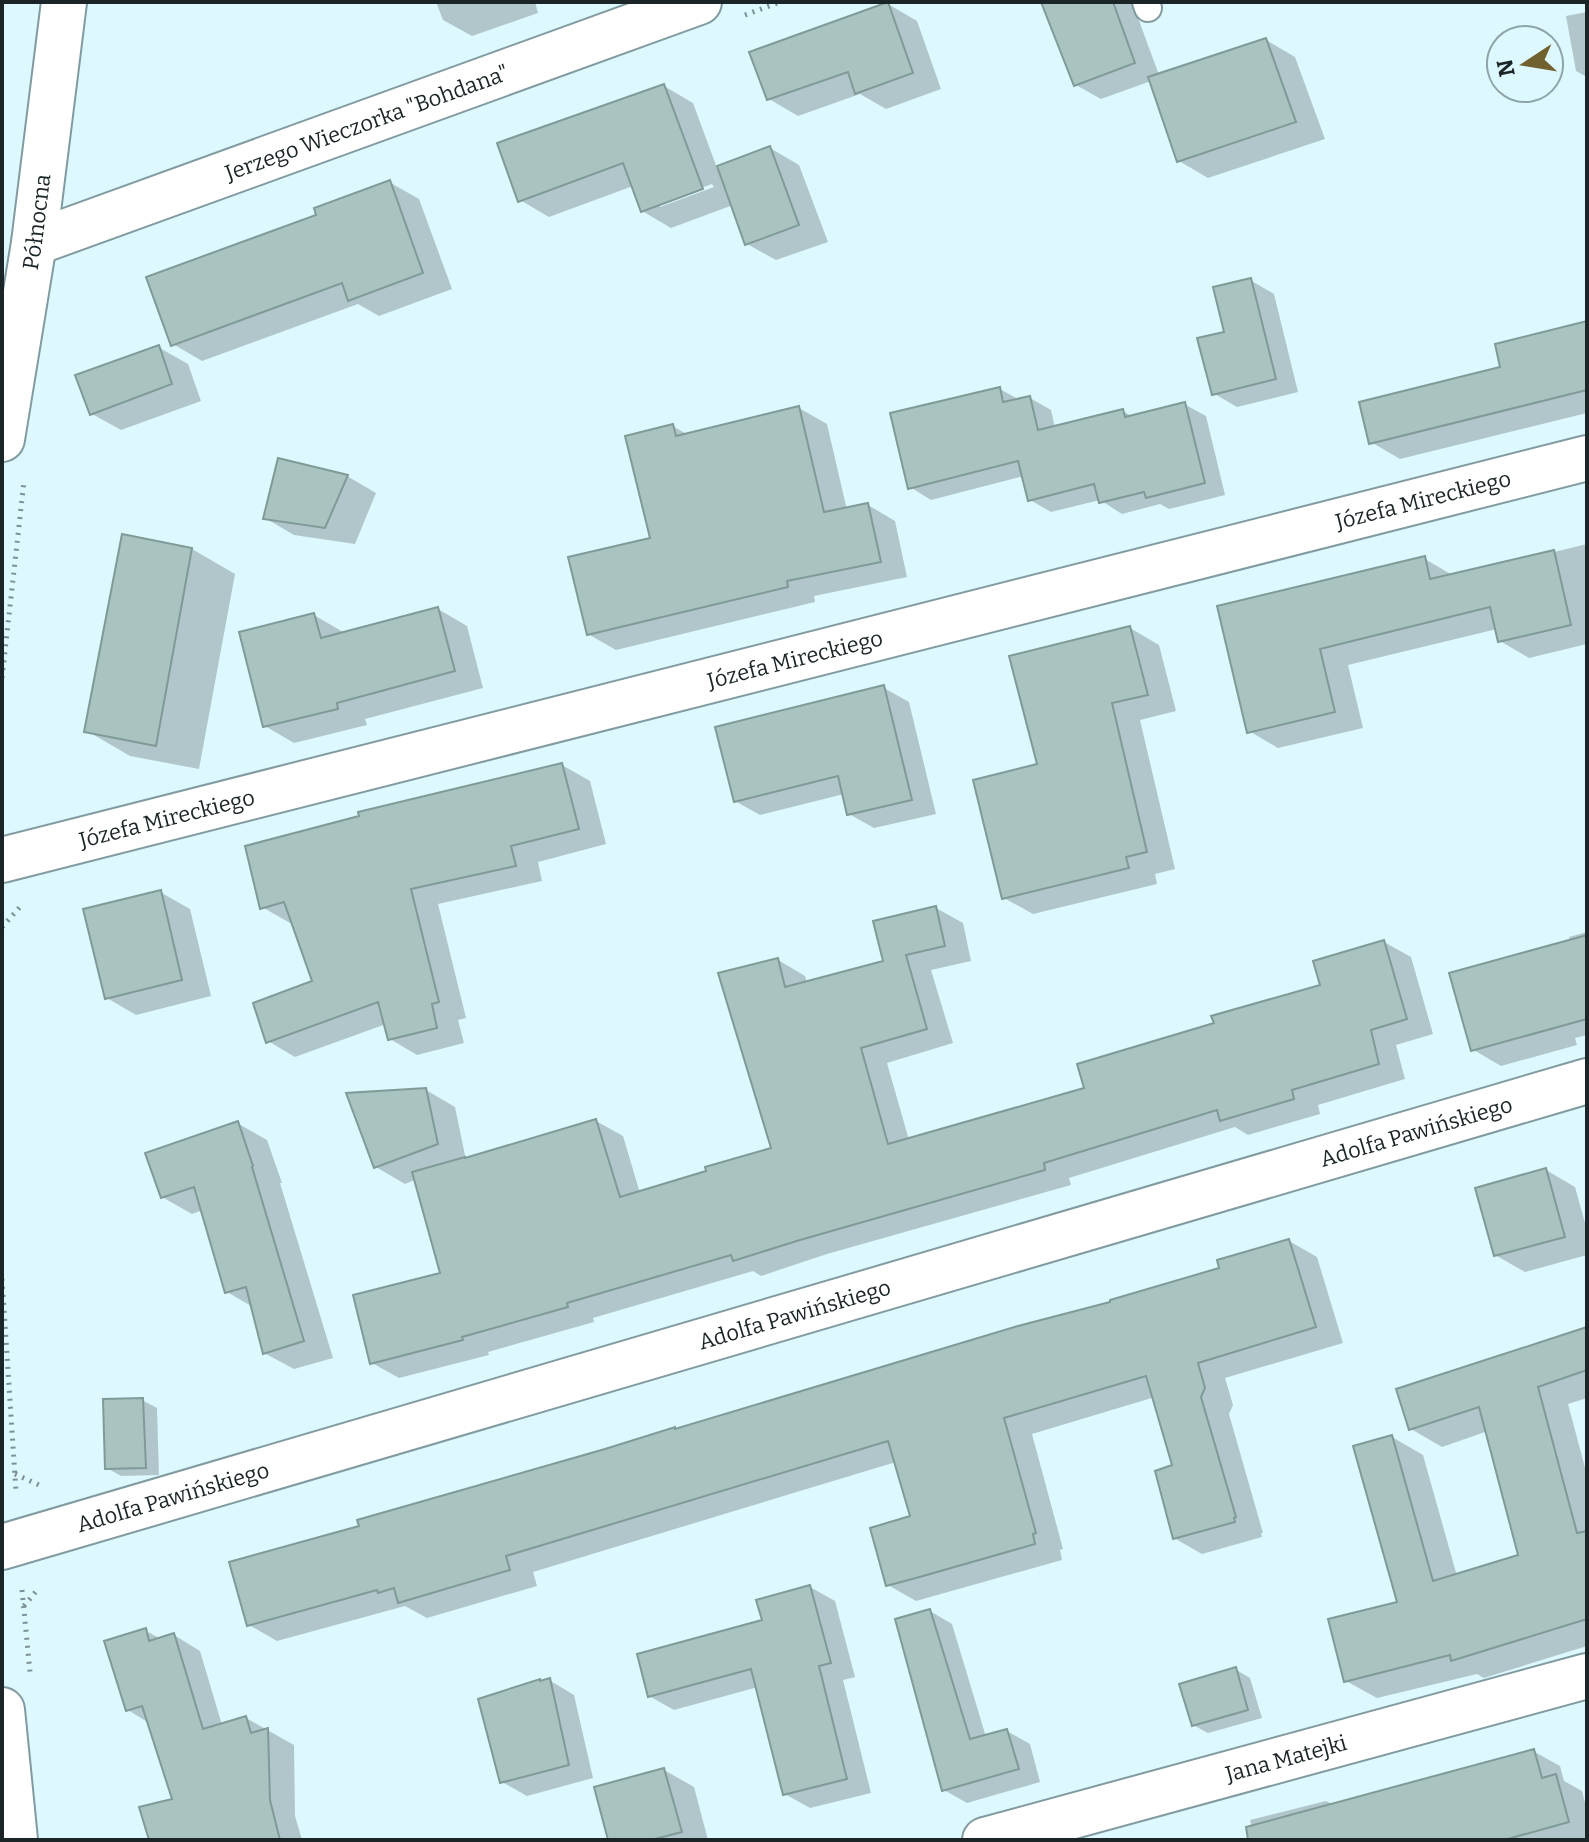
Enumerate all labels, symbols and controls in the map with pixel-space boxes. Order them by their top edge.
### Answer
north arrow [1485,24,1565,104]
text: N [1491,57,1521,79]
street label: Jerzego Wieczorka "Bohdana" [220,59,512,186]
street label: Północna [16,172,56,272]
street label: Józefa Mireckiego [1331,464,1514,535]
street label: Józefa Mireckiego [703,624,885,694]
street label: Józefa Mireckiego [75,783,257,854]
street label: Adolfa Pawińskiego [1317,1090,1515,1172]
street label: Adolfa Pawińskiego [695,1273,894,1355]
street label: Adolfa Pawińskiego [73,1456,272,1538]
street label: Jana Matejki [1221,1728,1350,1788]

